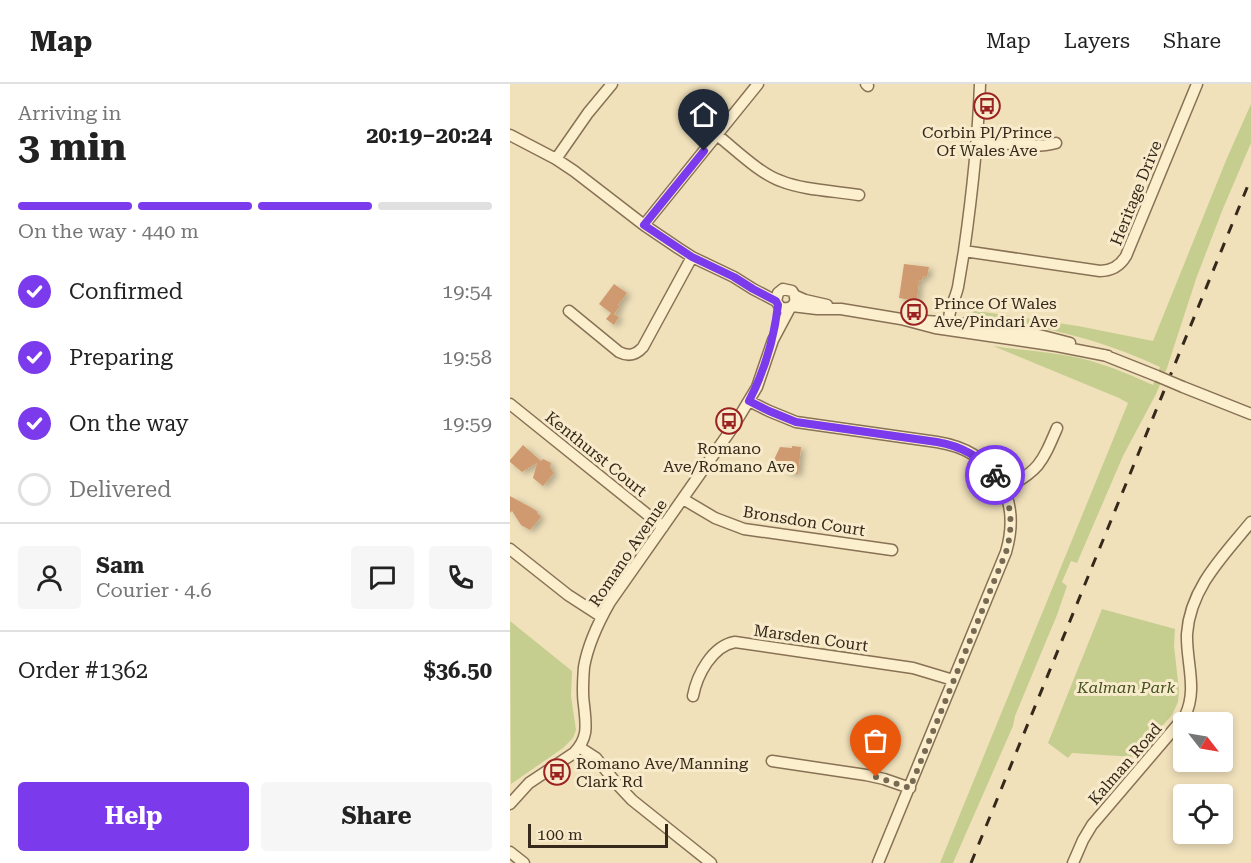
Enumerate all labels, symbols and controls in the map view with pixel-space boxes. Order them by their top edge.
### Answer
text: Map [30,25,92,58]
text: Map [986,29,1031,53]
text: Layers [1064,29,1130,53]
text: Share [1163,29,1221,53]
pin [678,89,729,151]
bus stop icon: Corbin Pl/Prince Of Wales Ave [972,91,1002,121]
icon: home [687,98,720,131]
text: Arriving in [18,101,121,125]
text: 20:19–20:24 [366,123,492,148]
place label: Corbin Pl/Prince Of Wales Ave [922,123,1052,160]
text: 3 min [18,124,126,170]
street label: Heritage Drive [1106,138,1166,248]
text: On the way · 440 m [18,219,199,243]
icon: check [18,275,51,308]
text: Confirmed [69,279,183,304]
text: 19:54 [442,279,492,303]
place label: Prince Of Wales Ave/Pindari Ave [934,294,1058,331]
bus stop icon: Prince Of Wales Ave/Pindari Ave [899,297,929,327]
icon: check [18,341,51,374]
text: Preparing [69,345,173,370]
text: 19:58 [442,345,492,369]
bus stop icon: Romano Ave/Romano Ave [714,406,744,436]
icon: check [18,407,51,440]
street label: Kenthurst Court [541,407,651,501]
text: On the way [69,411,189,436]
text: 19:59 [442,411,492,435]
place label: Romano Ave/Romano Ave [663,439,795,476]
courier [965,445,1025,505]
icon: bike [979,459,1012,492]
text: Delivered [69,477,171,502]
street label: Romano Avenue [585,495,671,610]
street label: Bronsdon Court [742,502,866,540]
button: person [18,546,81,609]
button: chat [351,546,414,609]
button: phone [429,546,492,609]
text: Sam [96,553,144,578]
text: Courier · 4.6 [96,578,212,602]
street label: Marsden Court [753,621,869,655]
text: Order #1362 [18,658,148,683]
text: $36.50 [423,658,492,683]
park label: Kalman Park [1076,678,1175,697]
north arrow [1173,712,1233,772]
map controls [1173,712,1233,844]
pin [850,715,901,777]
street label: Kalman Road [1084,719,1166,809]
icon: bag [859,724,892,757]
place label: Romano Ave/Manning Clark Rd [576,754,749,791]
bus stop icon: Romano Ave/Manning Clark Rd [542,757,572,787]
button: Help [18,782,249,851]
button: Share [261,782,492,851]
button: locate [1173,784,1233,844]
scale bar [528,821,668,848]
text: 100 m [537,825,583,844]

